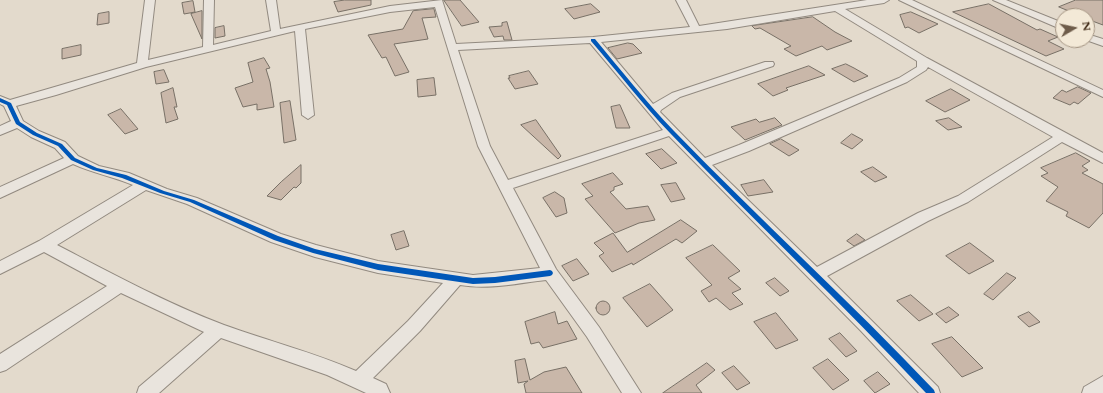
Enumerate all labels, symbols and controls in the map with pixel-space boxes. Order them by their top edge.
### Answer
north arrow [1055,8,1095,48]
text: N [1078,20,1095,32]

